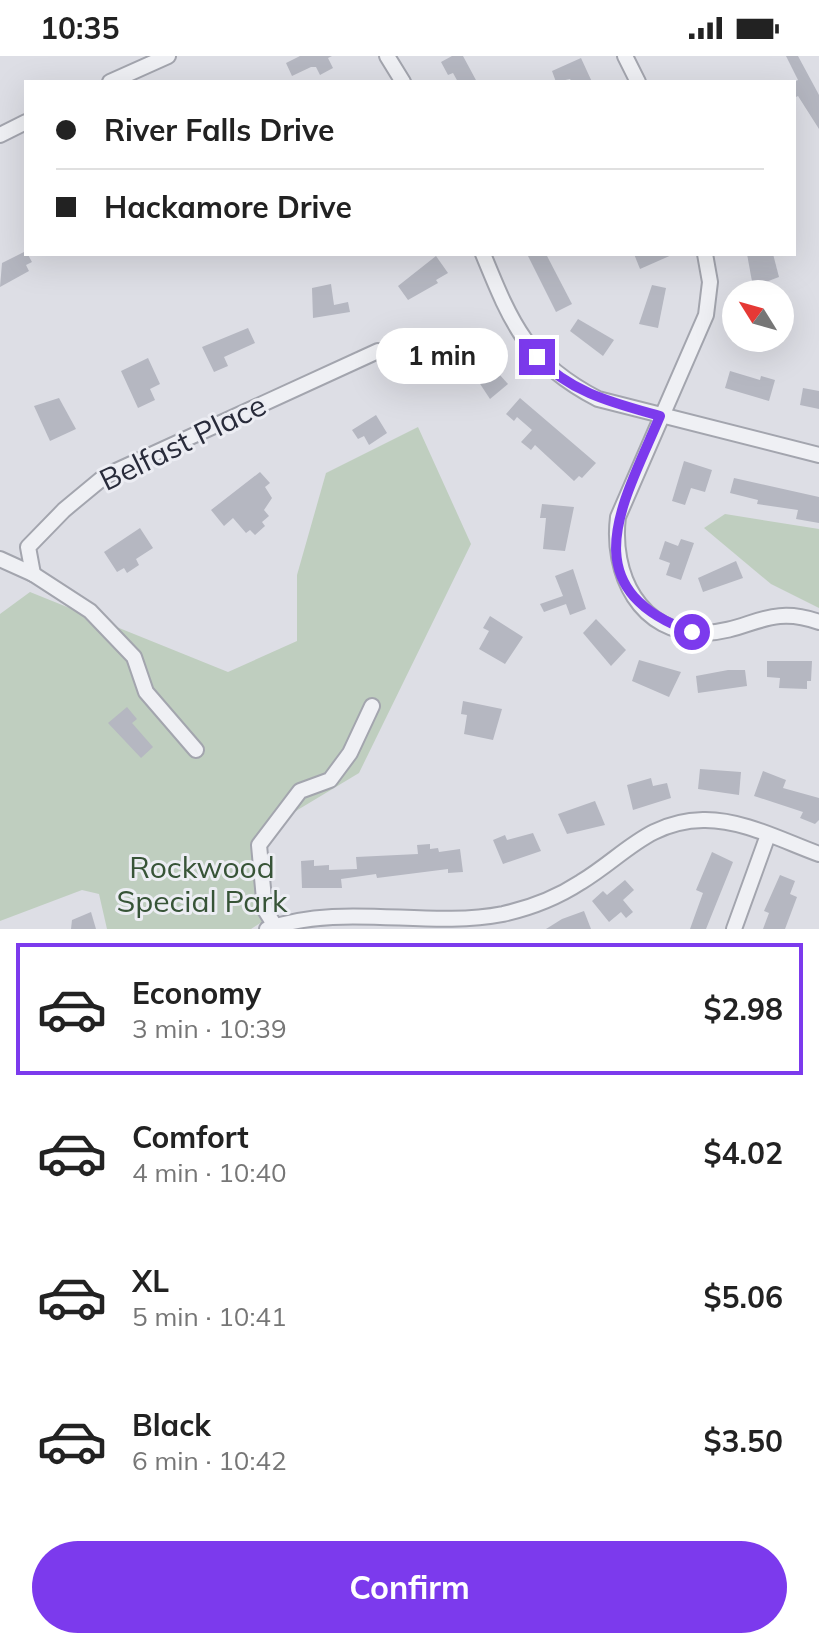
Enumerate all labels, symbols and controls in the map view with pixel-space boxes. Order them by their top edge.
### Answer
text: 10:35 [40,9,119,47]
text: River Falls Drive [104,111,334,149]
text: Hackamore Drive [104,188,352,226]
north arrow [722,280,794,352]
map controls [722,280,794,352]
callout: 1 min [377,329,509,385]
text: 1 min [408,339,476,372]
route end [519,339,555,375]
street label: Belfast Place [93,385,272,499]
route start [674,614,710,650]
park label: Rockwood Special Park [116,848,288,920]
icon: car [36,973,108,1045]
text: Economy [132,974,261,1012]
text: $2.98 [704,990,783,1028]
text: 3 min · 10:39 [132,1012,287,1045]
icon: car [36,1117,108,1189]
text: Comfort [132,1118,249,1156]
text: $4.02 [704,1134,783,1172]
text: 4 min · 10:40 [132,1156,287,1189]
icon: car [36,1261,108,1333]
text: XL [132,1262,169,1300]
text: $5.06 [704,1278,783,1316]
text: 5 min · 10:41 [132,1300,287,1333]
icon: car [36,1405,108,1477]
text: Black [132,1406,211,1444]
text: $3.50 [704,1422,783,1460]
text: 6 min · 10:42 [132,1444,287,1477]
button: Confirm [32,1541,787,1633]

